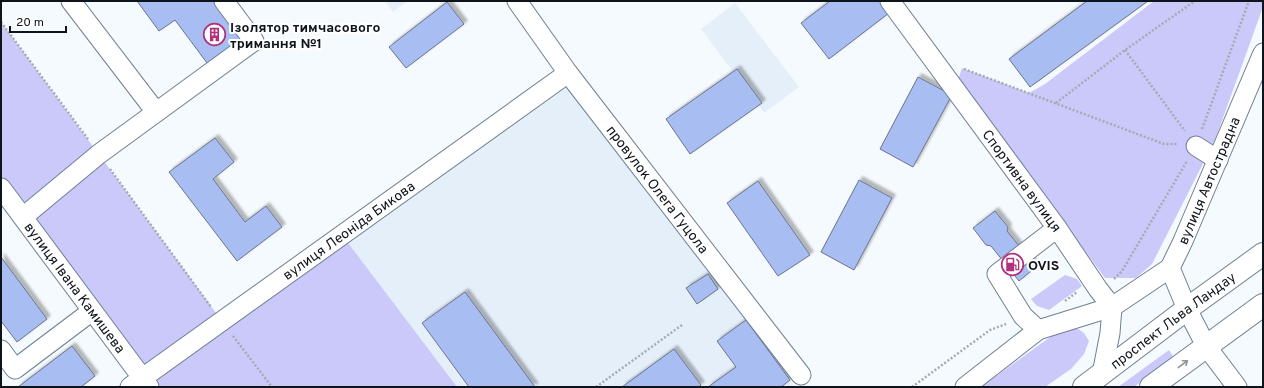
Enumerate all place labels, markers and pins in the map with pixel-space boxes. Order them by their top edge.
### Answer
place label: Ізолятор тимчасового тримання №1 [230,20,380,53]
building icon: Ізолятор тимчасового тримання №1 [202,22,228,48]
fuel station icon: OVIS [999,252,1025,278]
place label: OVIS [1028,258,1059,275]

